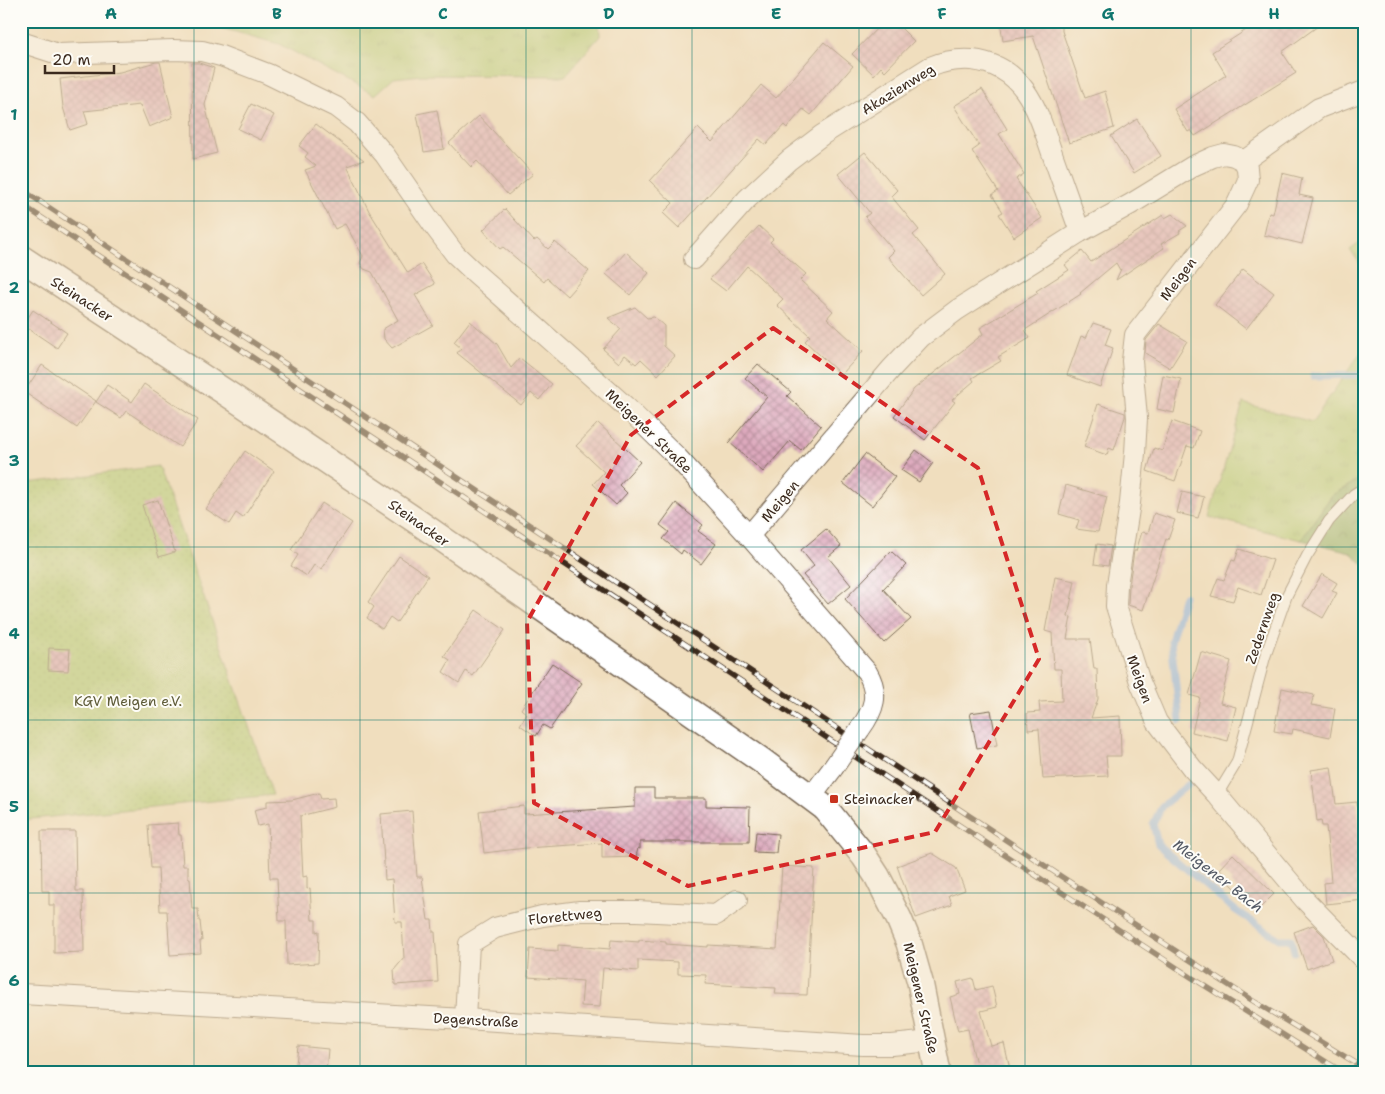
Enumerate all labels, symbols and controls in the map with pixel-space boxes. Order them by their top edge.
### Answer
text: A [105,3,117,24]
text: B [272,3,282,24]
text: C [438,3,448,24]
text: D [603,3,615,24]
text: E [771,3,781,24]
text: F [937,3,947,24]
text: G [1102,3,1115,24]
text: H [1268,3,1280,24]
scale bar [45,42,114,74]
text: 20 m [52,50,91,70]
street label: Akazienweg [858,59,938,119]
text: 1 [10,104,18,125]
street label: Meigen [1156,253,1200,304]
street label: Steinacker [47,272,117,326]
text: 2 [8,277,20,298]
street label: Meigener Straße [602,385,696,477]
text: 3 [8,450,20,471]
street label: Meigen [757,476,803,526]
street label: Steinacker [385,495,453,551]
street label: Zedernweg [1241,590,1283,666]
text: 4 [8,623,20,644]
street label: Meigen [1123,653,1157,706]
park label: KGV Meigen e.V. [74,692,182,710]
place label: Steinacker [844,790,915,808]
marker: Steinacker [828,793,840,805]
text: 5 [9,796,19,817]
water label: Meigener Bach [1169,835,1267,917]
street label: Florettweg [527,903,603,929]
street label: Meigener Straße [899,941,943,1056]
text: 6 [8,970,20,991]
street label: Degenstraße [433,1009,519,1031]

